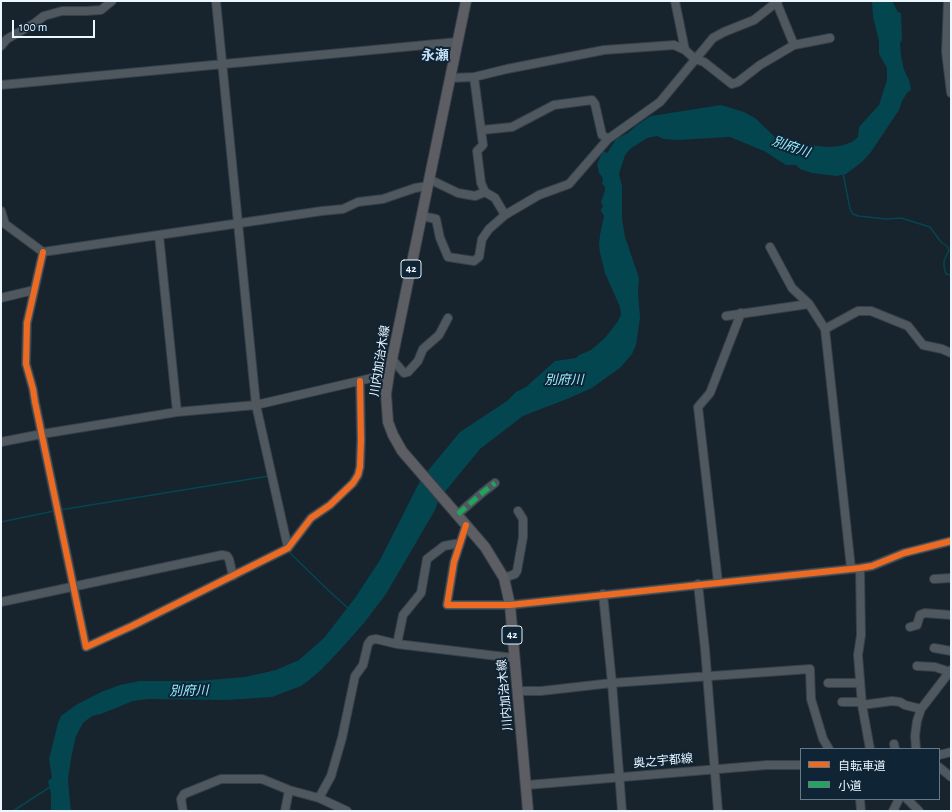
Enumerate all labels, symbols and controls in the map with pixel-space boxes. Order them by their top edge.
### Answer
scale bar [14,12,97,38]
text: 100 m [19,21,47,33]
district label: 永瀬 [421,48,449,64]
water label: 別府川 [770,133,812,161]
road number: 42 [401,260,421,278]
street label: 川内加治木線 [367,324,393,398]
water label: 別府川 [545,372,583,388]
road number: 42 [502,626,522,644]
street label: 川内加治木線 [495,659,515,731]
water label: 別府川 [169,683,209,699]
legend [800,748,940,800]
street label: 奥之宇都線 [632,751,694,771]
text: 自転車道 [838,760,886,772]
text: 小道 [838,780,862,792]

